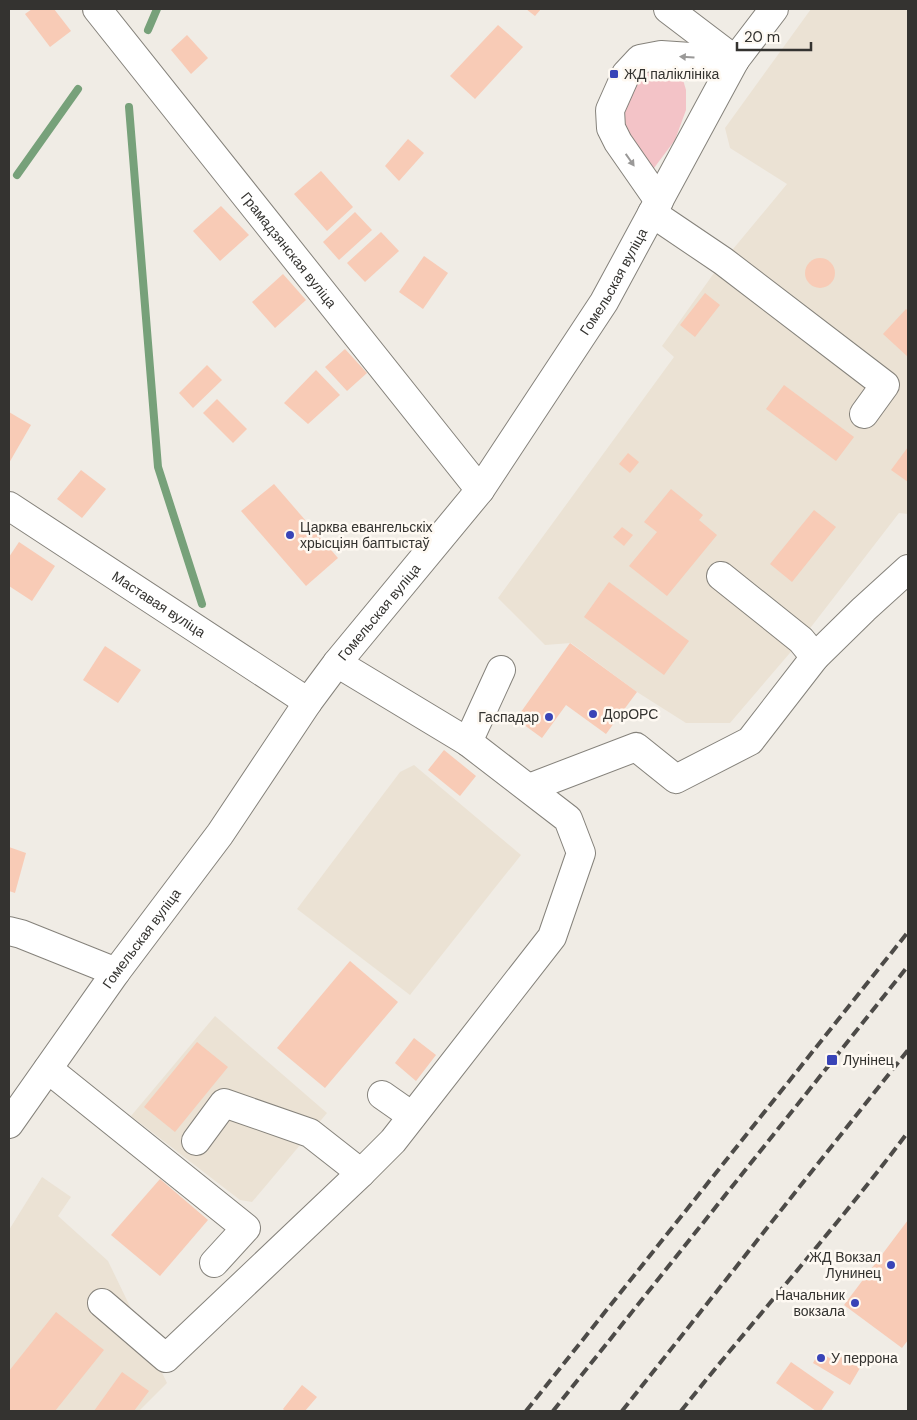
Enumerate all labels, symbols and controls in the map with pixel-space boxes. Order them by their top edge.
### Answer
scale bar [737,20,811,52]
text: 20 m [744,27,780,47]
one-way arrow [678,53,694,61]
place label: ЖД паліклініка [624,65,720,83]
marker: ЖД паліклініка [608,68,620,80]
one-way arrow [625,154,635,167]
street label: Грамадзянская вуліца [237,188,341,312]
street label: Гомельская вуліца [576,225,651,339]
place label: Царква евангельскіх хрысціян баптыстаў [300,518,433,552]
marker: Царква евангельскіх хрысціян баптыстаў [284,529,296,541]
street label: Гомельская вуліца [334,560,425,664]
street label: Маставая вуліца [109,567,209,641]
place label: ДорОРС [603,705,658,723]
place label: Гаспадар [478,708,539,726]
marker: ДорОРС [587,708,599,720]
marker: Гаспадар [543,711,555,723]
street label: Гомельская вуліца [98,885,185,992]
place label: Лунінец [843,1051,894,1069]
marker: Лунінец [825,1053,839,1067]
place label: ЖД Вокзал Лунинец [809,1248,881,1282]
marker: ЖД Вокзал Лунинец [885,1259,897,1271]
place label: Начальник вокзала [775,1286,846,1320]
marker: Начальник вокзала [849,1297,861,1309]
place label: У перрона [831,1349,898,1367]
marker: У перрона [815,1352,827,1364]

